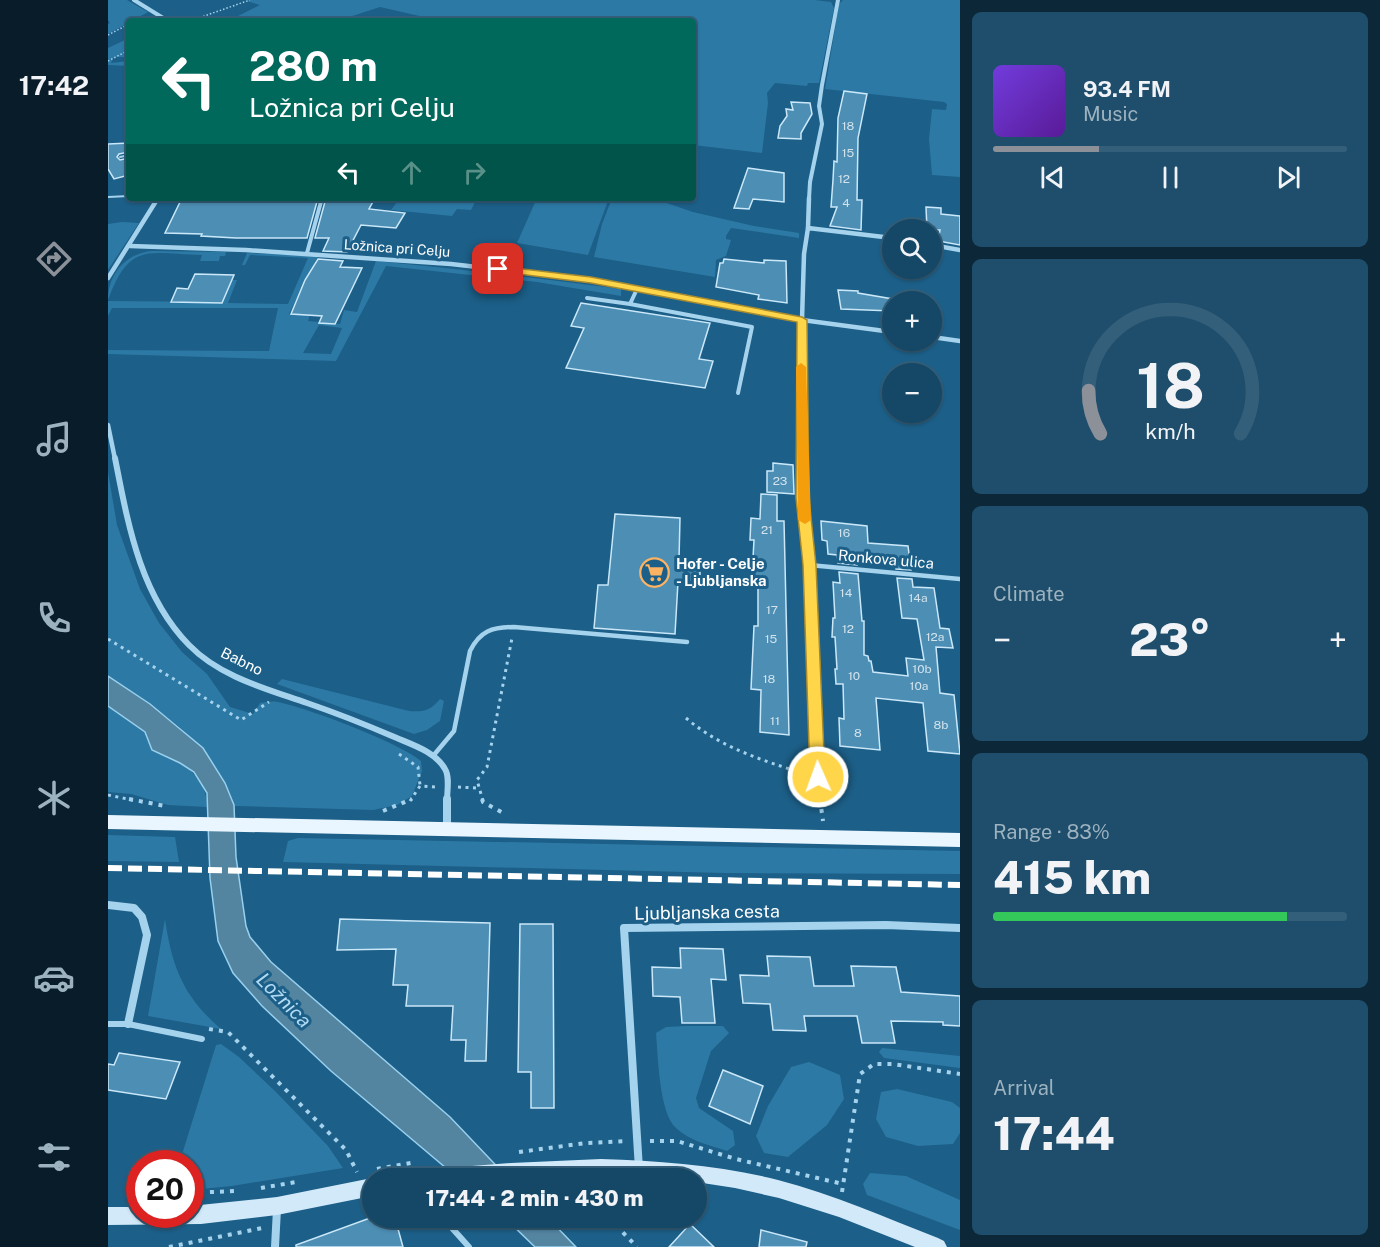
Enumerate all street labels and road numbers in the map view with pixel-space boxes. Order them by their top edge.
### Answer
street label: Ložnica pri Celju [343,236,451,260]
street label: Ronkova ulica [837,546,935,572]
street label: Babno [218,644,266,678]
street label: Ljubljanska cesta [634,900,780,924]

